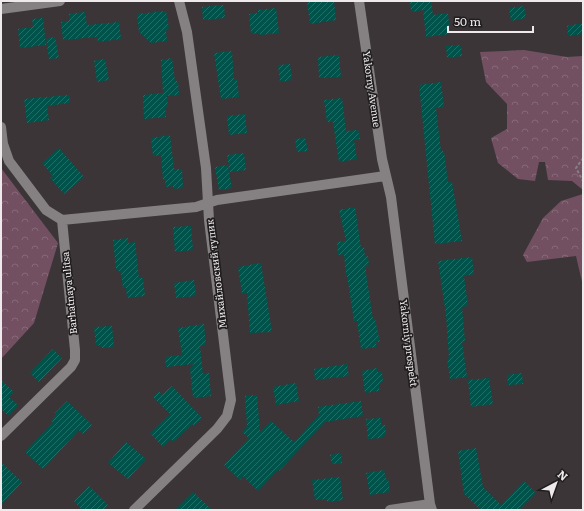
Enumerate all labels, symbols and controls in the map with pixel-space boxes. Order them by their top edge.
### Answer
scale bar [448,8,533,34]
text: 50 m [454,12,481,30]
street label: Yakorny Avenue [360,50,385,128]
street label: Михайловский тупик [201,219,230,330]
street label: Barhatnaya ulitsa [57,250,80,335]
street label: Yakorniy prospekt [397,299,422,387]
north arrow [536,463,576,503]
text: N [554,466,572,484]

